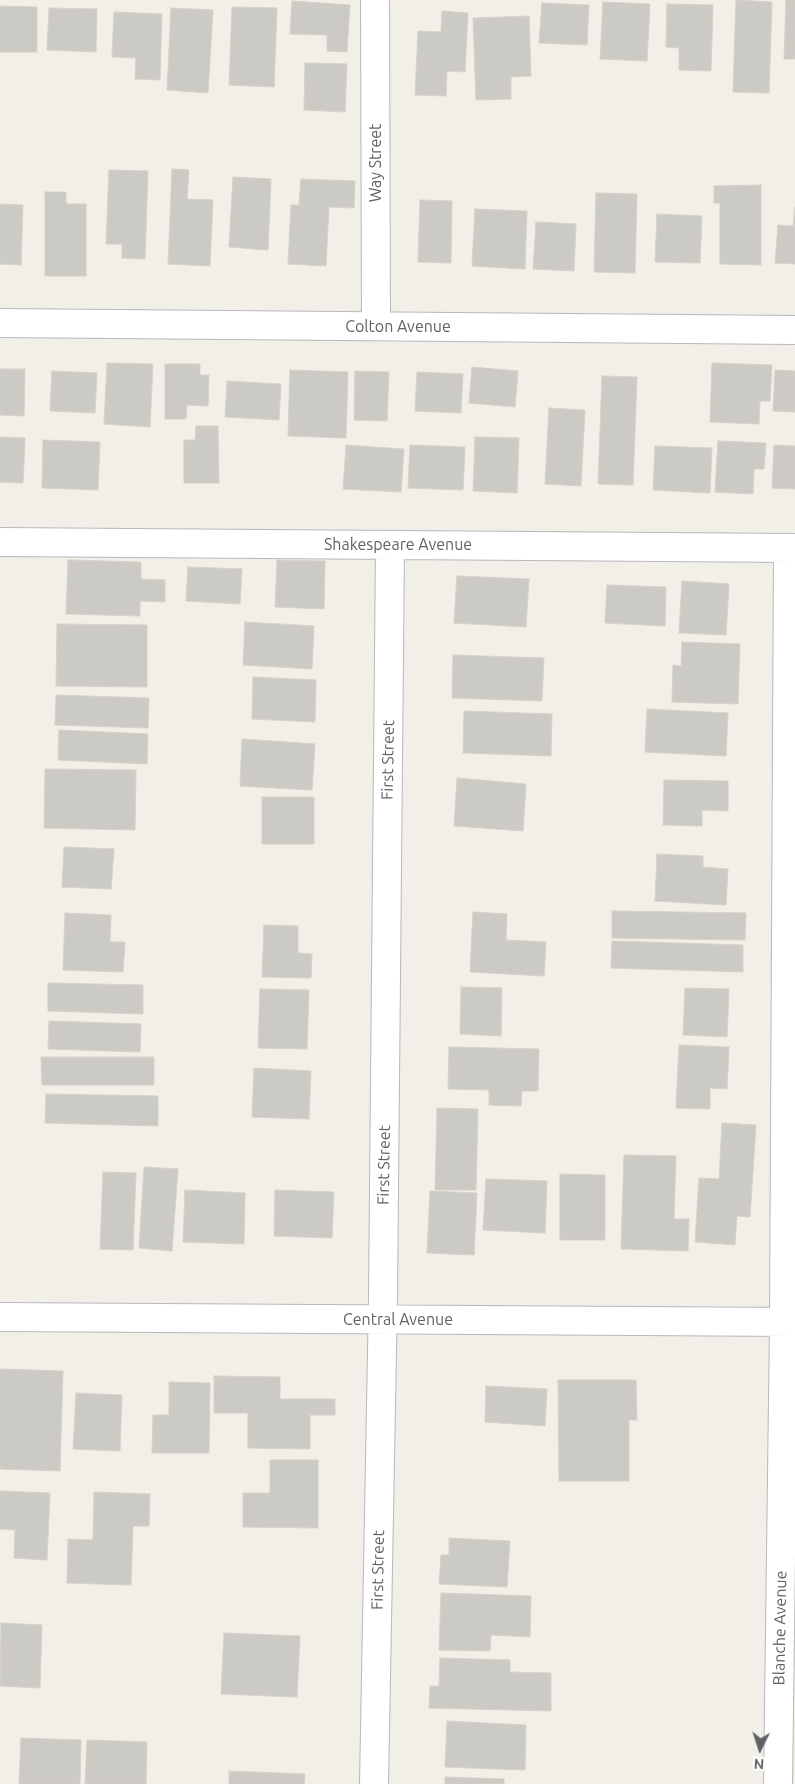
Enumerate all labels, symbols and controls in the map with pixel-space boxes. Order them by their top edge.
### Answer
street label: Way Street [366,124,386,202]
street label: Colton Avenue [345,317,451,337]
street label: Shakespeare Avenue [324,535,472,555]
street label: First Street [378,720,398,800]
street label: First Street [374,1125,394,1205]
street label: Central Avenue [343,1310,453,1330]
street label: First Street [368,1530,388,1610]
street label: Blanche Avenue [769,1570,791,1686]
north arrow [735,1724,785,1774]
text: N [753,1756,765,1772]

